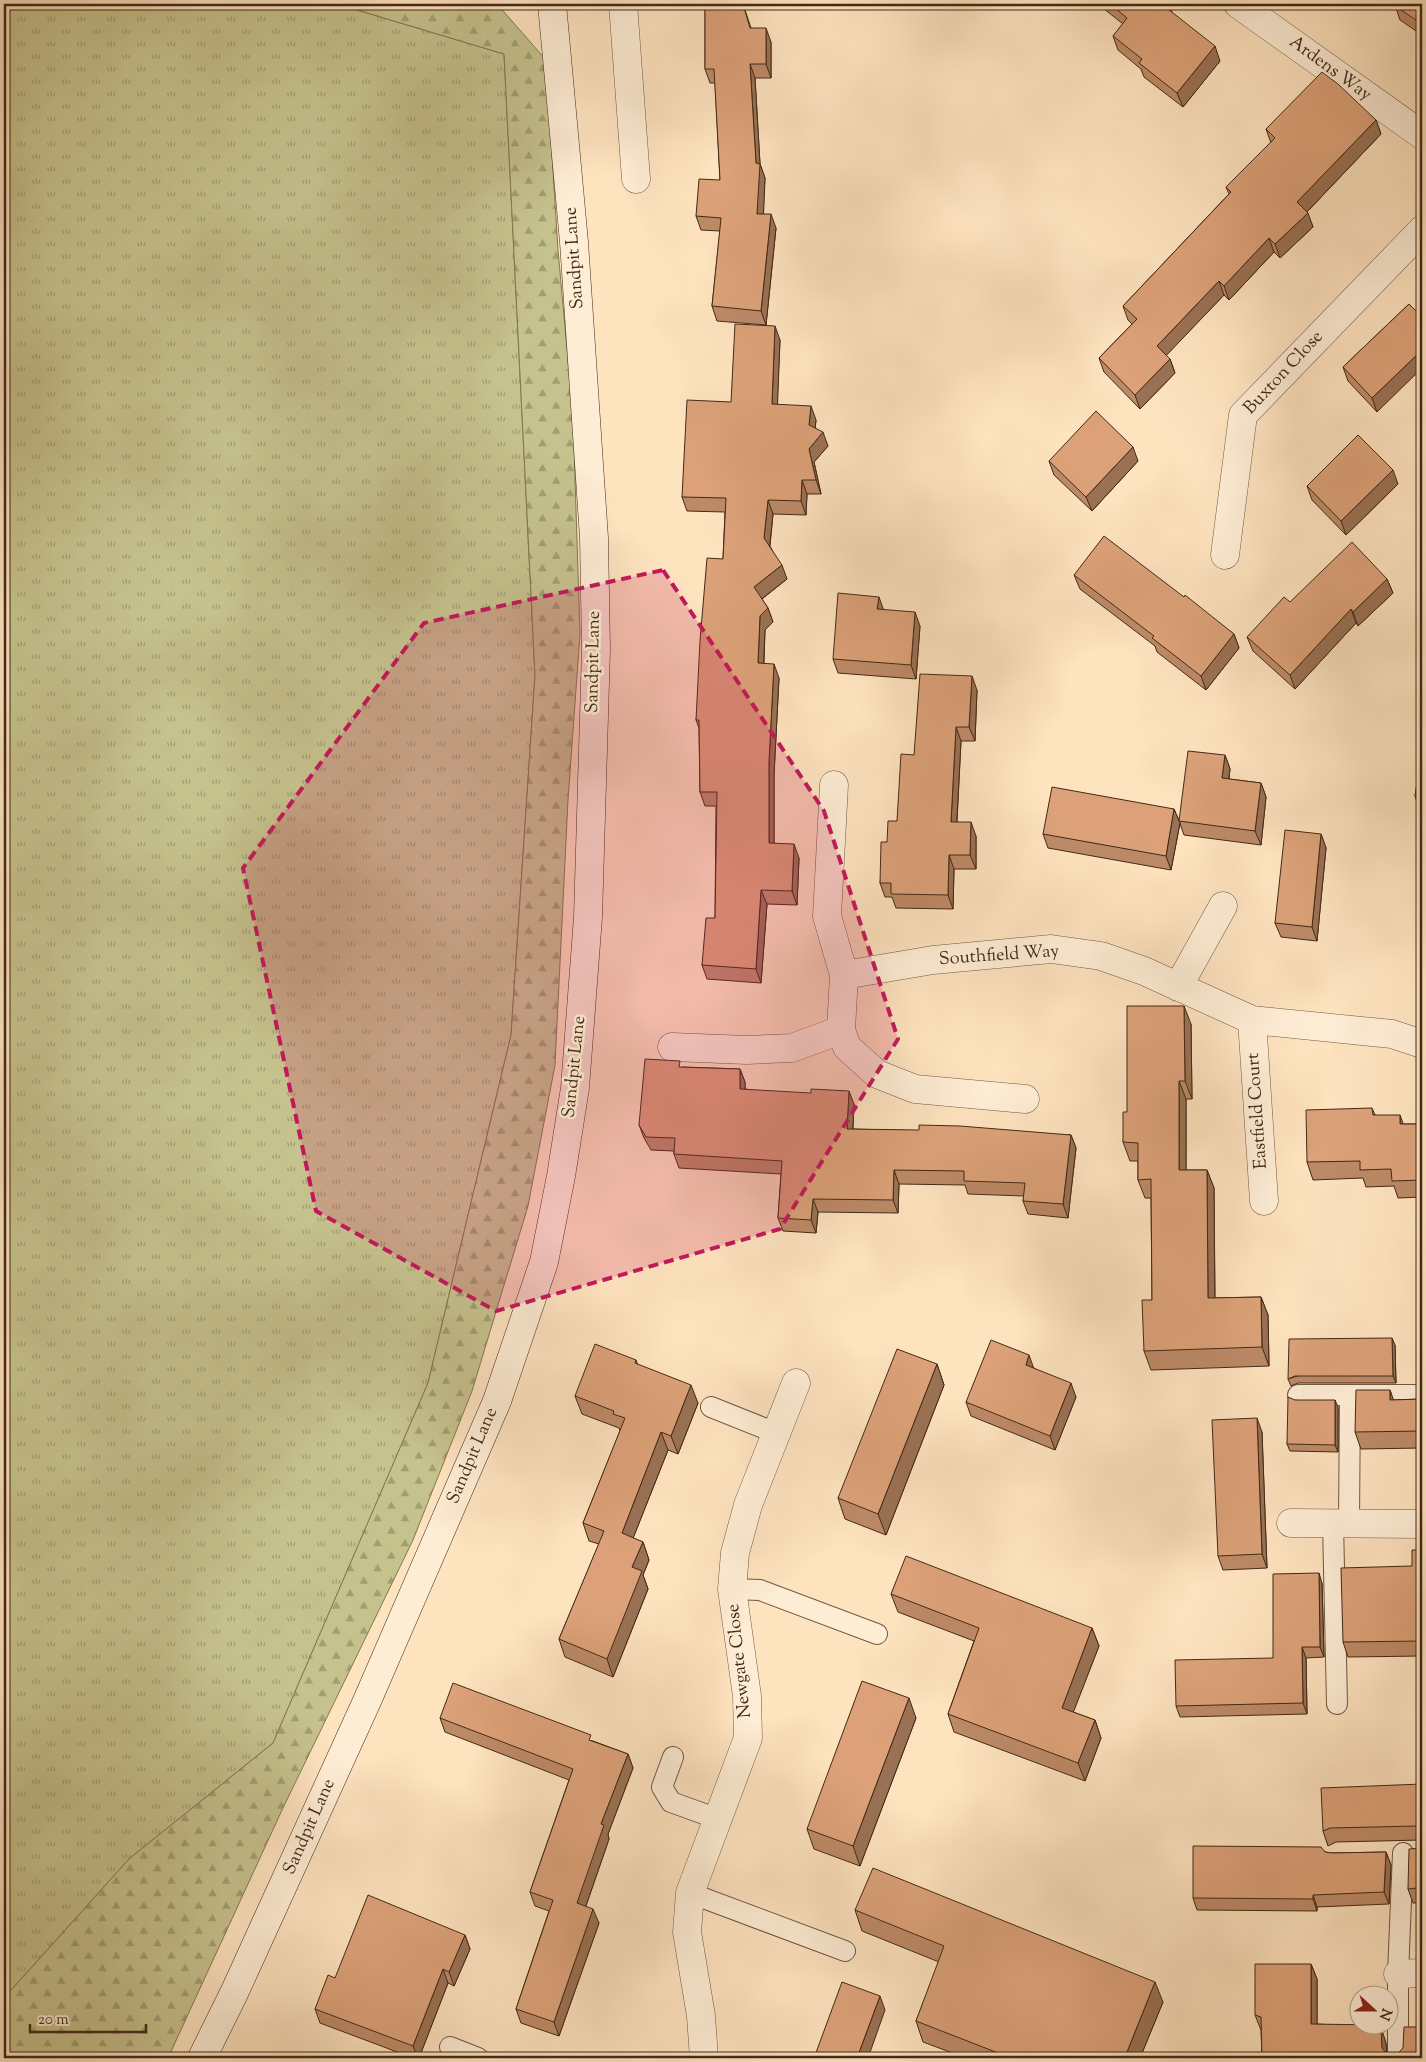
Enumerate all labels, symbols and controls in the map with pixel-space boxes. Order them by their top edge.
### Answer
street label: Ardens Way [1283,30,1377,108]
street label: Sandpit Lane [558,206,592,310]
street label: Buxton Close [1238,325,1330,421]
street label: Sandpit Lane [580,611,608,713]
street label: Southfield Way [938,939,1060,973]
street label: Sandpit Lane [557,1015,593,1119]
street label: Eastfield Court [1241,1052,1275,1170]
street label: Sandpit Lane [441,1404,505,1508]
street label: Newgate Close [721,1602,759,1720]
street label: Sandpit Lane [277,1775,343,1879]
north arrow [1348,1984,1398,2034]
scale bar [30,2002,146,2034]
text: N [1373,2005,1396,2023]
text: 20 m [38,2010,69,2031]

